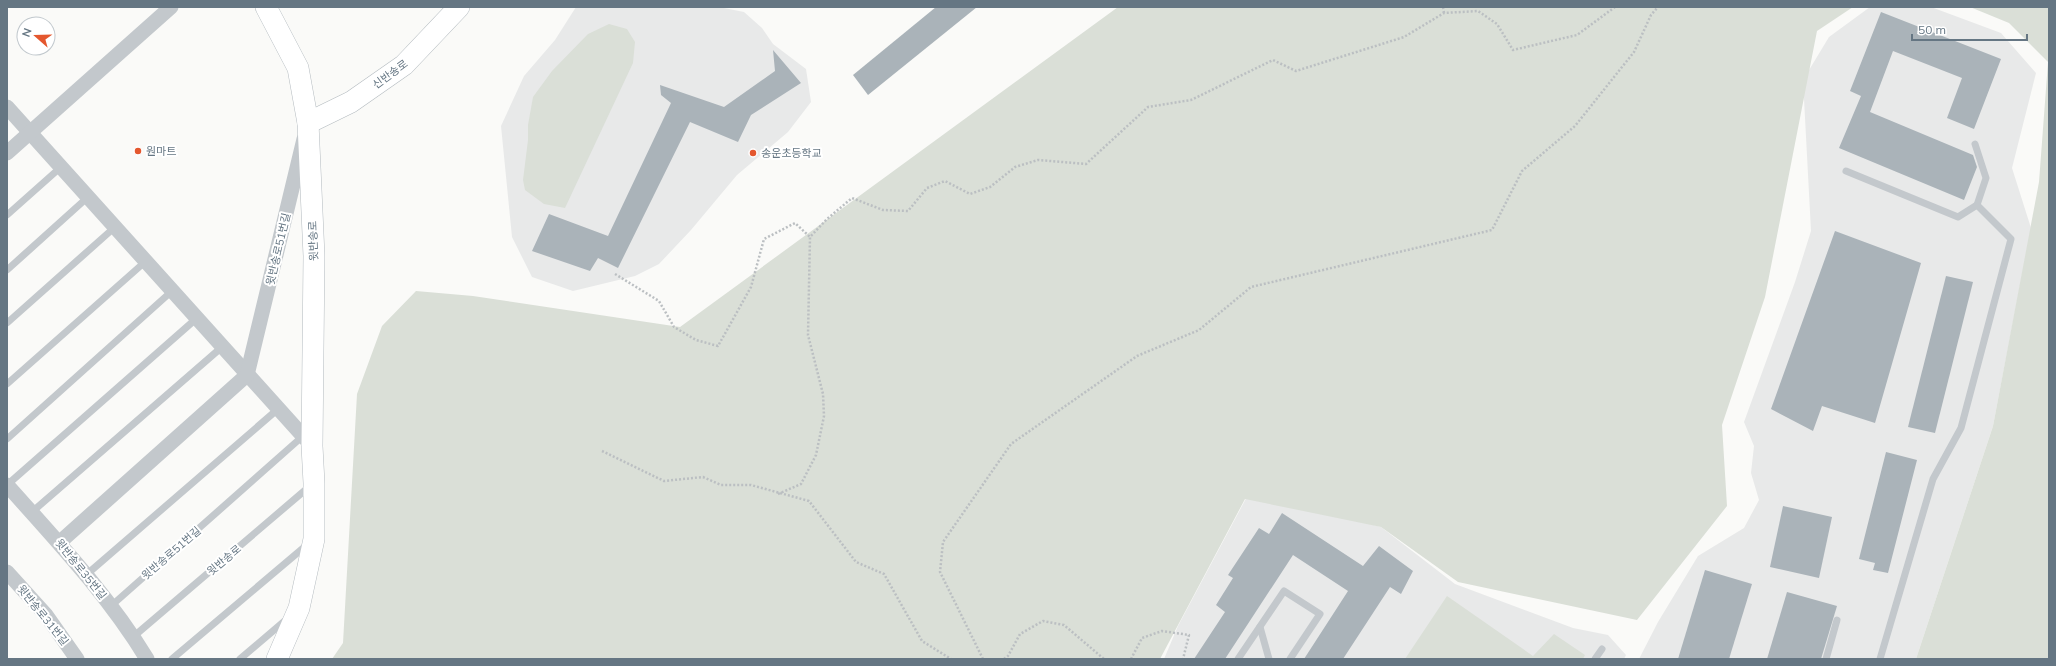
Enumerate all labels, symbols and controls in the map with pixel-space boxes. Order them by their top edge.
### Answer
north arrow [16,16,56,56]
scale bar [1912,16,2027,42]
text: 50 m [1918,22,1946,37]
text: N [19,26,35,39]
street label: 신반송로 [370,56,410,92]
place label: 원마트 [146,144,176,158]
marker: 원마트 [133,146,143,156]
place label: 송운초등학교 [761,146,822,160]
marker: 송운초등학교 [748,148,758,158]
street label: 윗반송로51번길 [263,211,293,287]
street label: 윗반송로 [305,221,321,261]
street label: 윗반송로51번길 [139,523,203,583]
street label: 윗반송로35번길 [52,536,110,602]
street label: 윗반송로 [204,542,244,578]
street label: 윗반송로31번길 [14,582,72,648]

